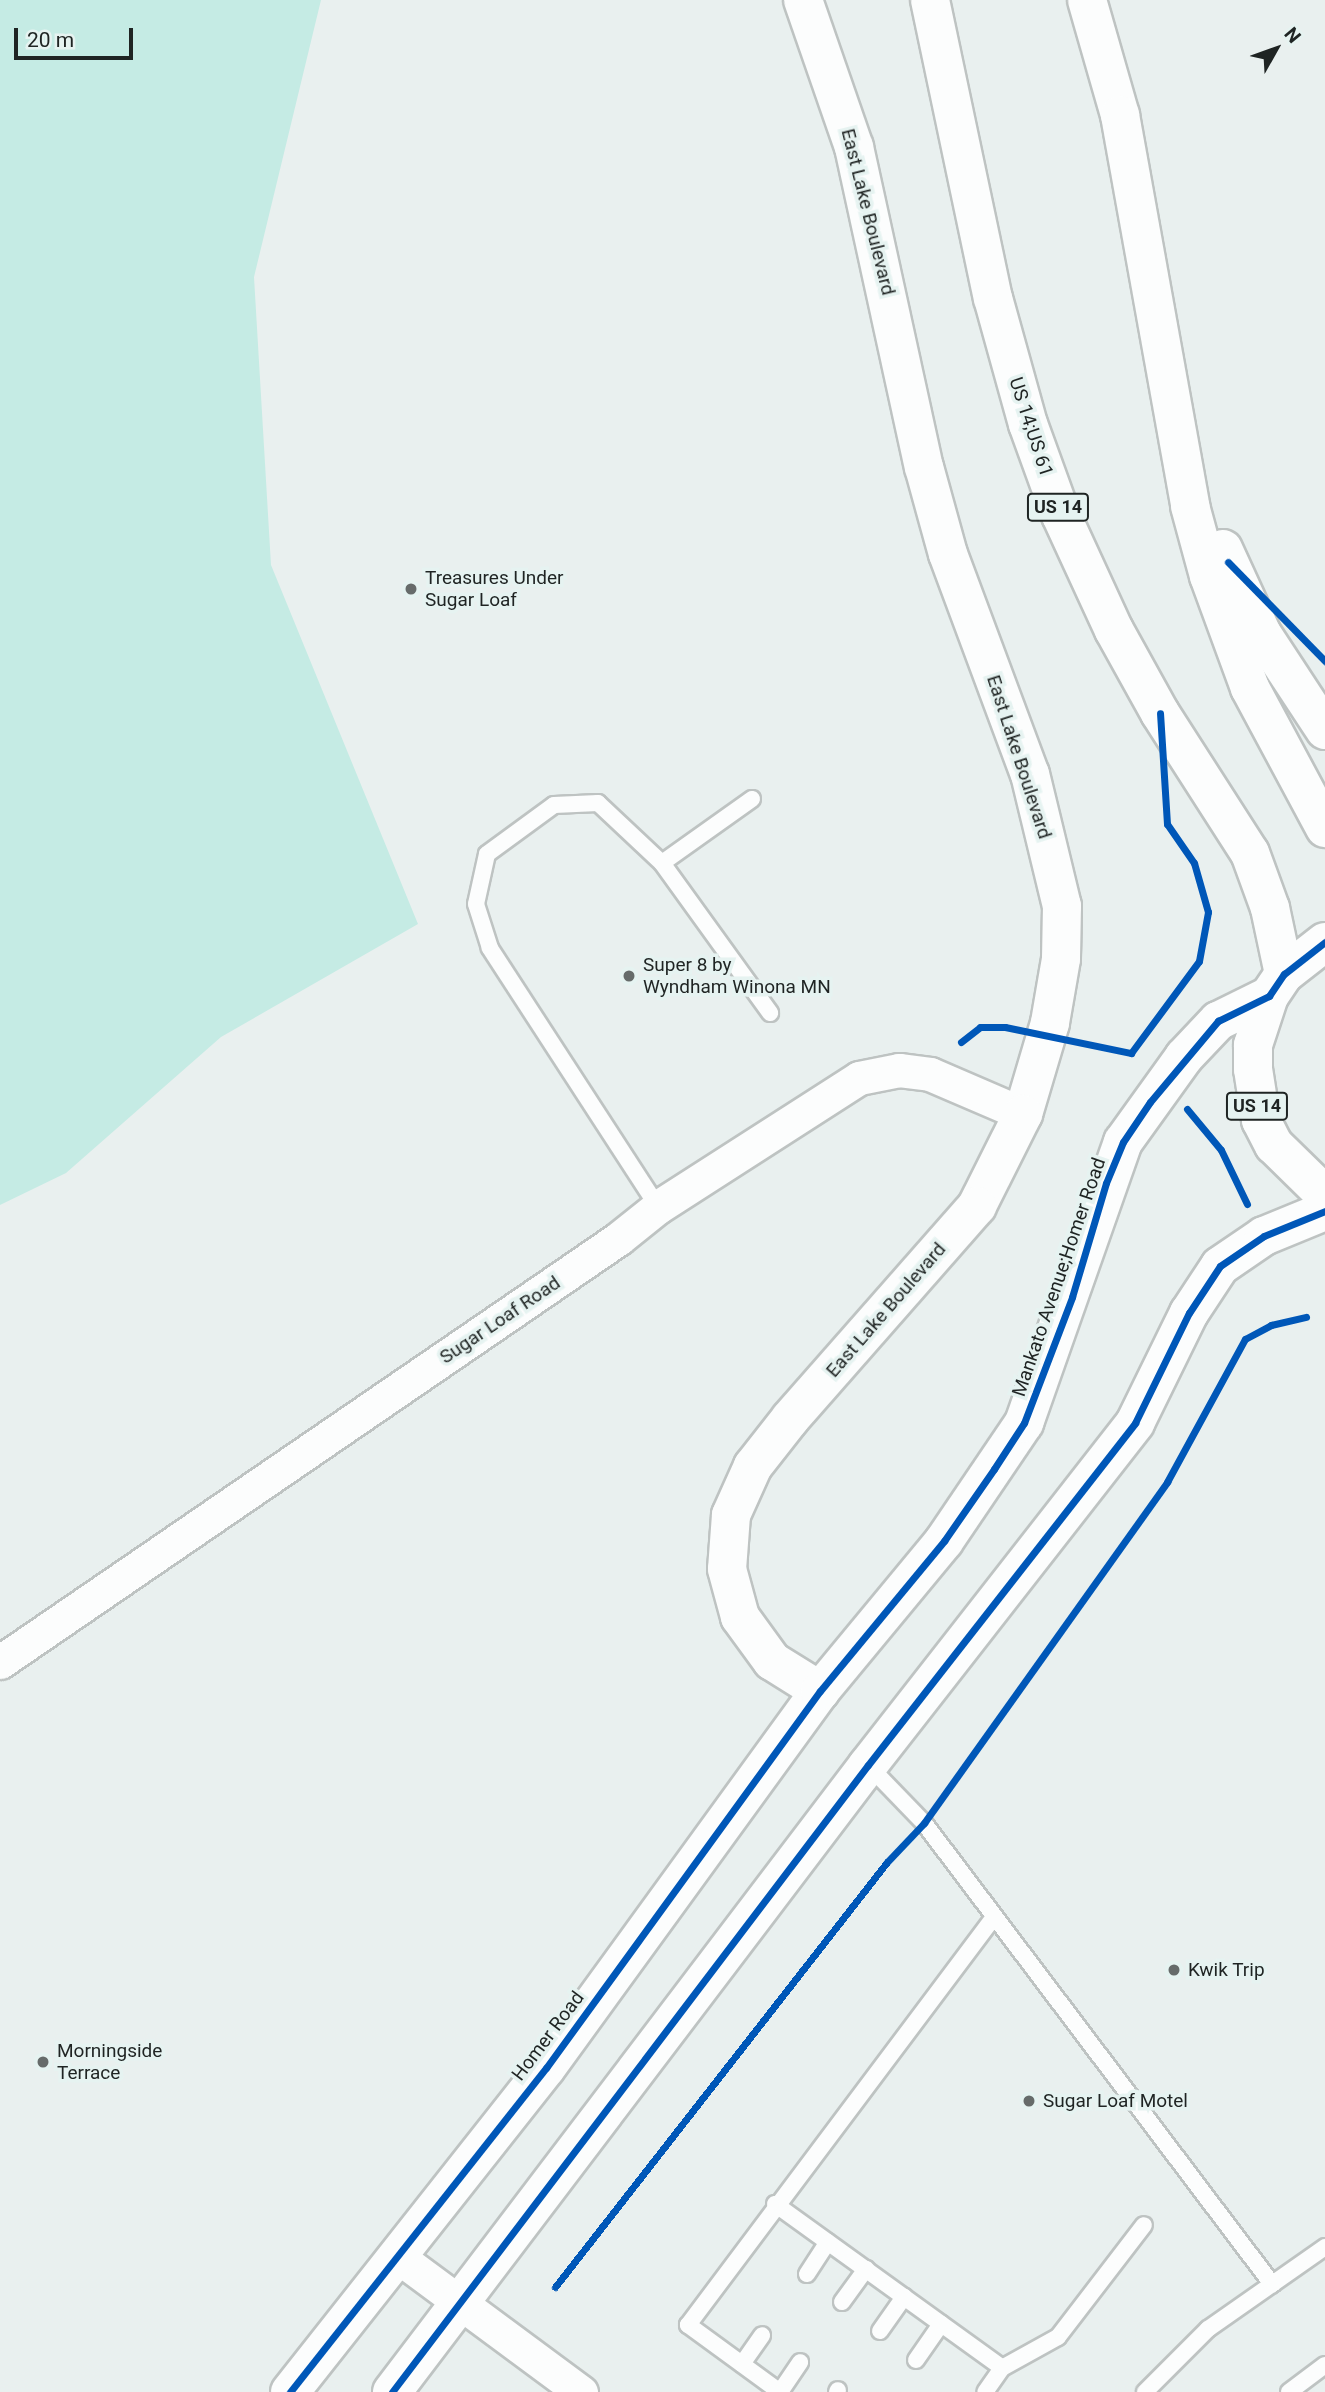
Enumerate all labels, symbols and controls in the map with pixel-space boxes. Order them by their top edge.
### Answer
scale bar [18,14,136,58]
north arrow [1241,14,1311,84]
text: N [1279,23,1306,48]
text: 20 m [27,28,74,52]
street label: East Lake Boulevard [836,126,900,298]
street label: US 14;US 61 [1004,374,1058,480]
road number: US 14 [1026,492,1090,522]
place label: Treasures Under Sugar Loaf [425,567,563,611]
marker: Treasures Under Sugar Loaf [403,581,419,597]
street label: East Lake Boulevard [982,672,1056,842]
place label: Super 8 by Wyndham Winona MN [643,954,831,998]
marker: Super 8 by Wyndham Winona MN [621,968,637,984]
road number: US 14 [1226,1092,1288,1120]
street label: Mankato Avenue;Homer Road [1007,1155,1111,1399]
street label: East Lake Boulevard [821,1238,951,1382]
street label: Sugar Loaf Road [435,1271,565,1369]
place label: Kwik Trip [1188,1959,1265,1981]
marker: Kwik Trip [1166,1962,1182,1978]
street label: Homer Road [507,1987,589,2085]
place label: Morningside Terrace [57,2040,162,2084]
marker: Morningside Terrace [35,2054,51,2070]
place label: Sugar Loaf Motel [1043,2090,1188,2112]
marker: Sugar Loaf Motel [1021,2093,1037,2109]

